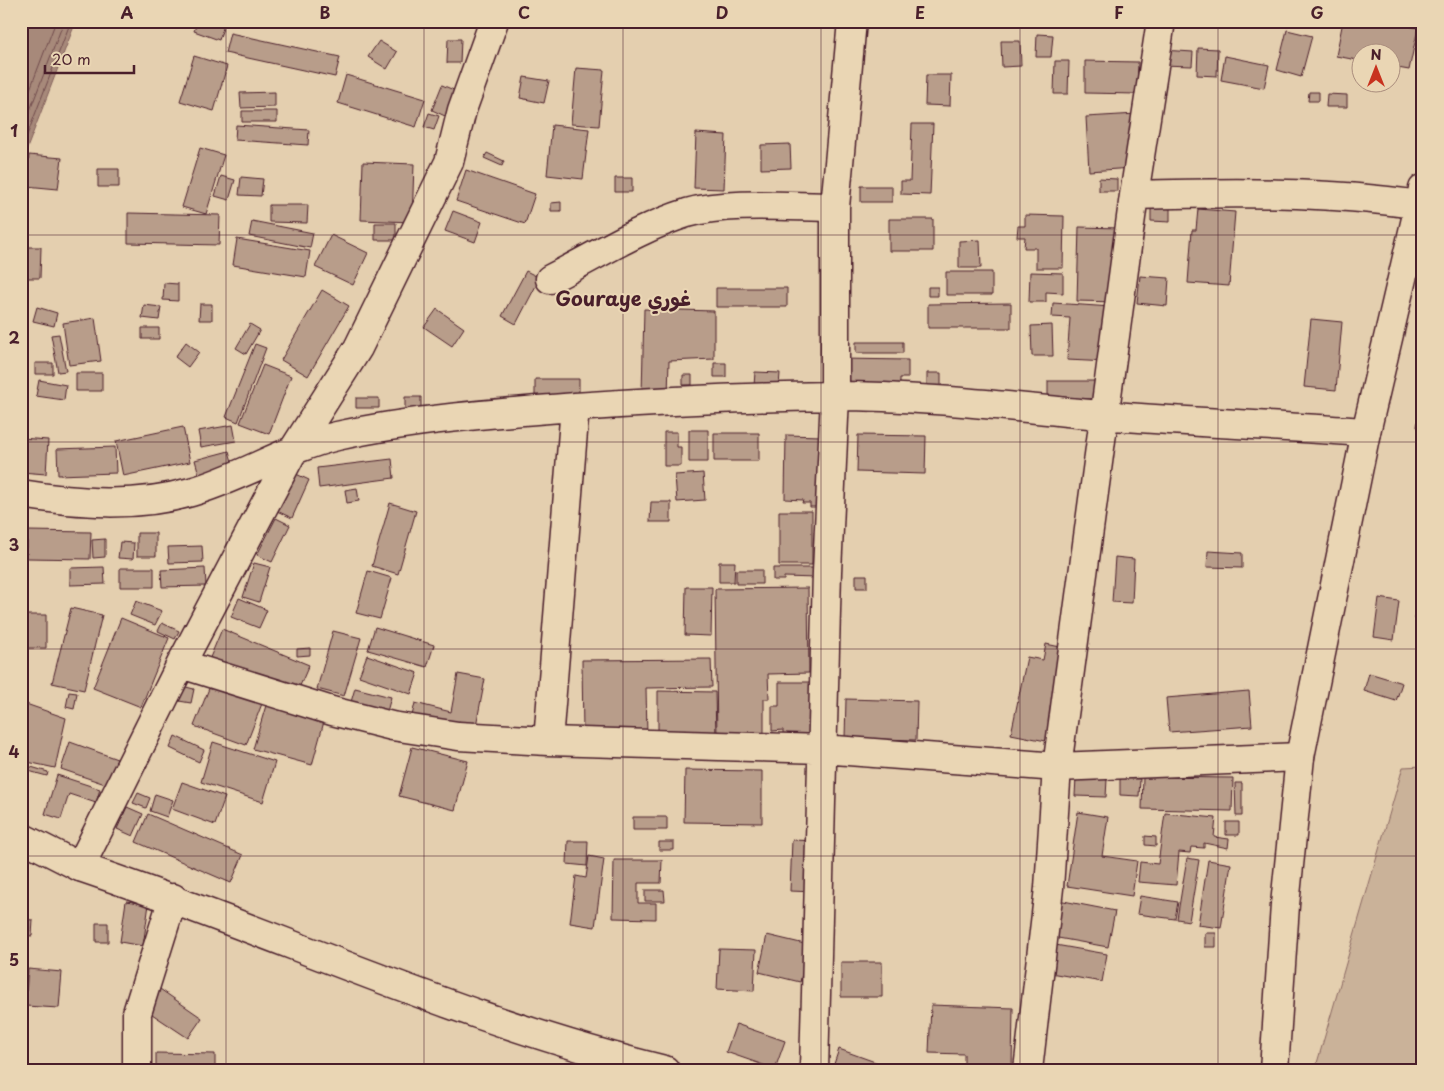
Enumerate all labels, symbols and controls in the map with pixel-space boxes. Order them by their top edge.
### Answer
text: A [121,0,134,24]
text: B [320,0,331,24]
text: C [518,0,530,24]
text: D [716,0,728,24]
text: E [915,0,925,24]
text: F [1114,0,1124,24]
text: G [1310,0,1324,24]
scale bar [45,42,134,74]
north arrow [1352,42,1402,92]
text: N [1370,44,1382,65]
text: 20 m [52,47,91,70]
text: 1 [10,118,18,142]
district label: Gouraye غوري [555,283,691,315]
text: 2 [8,325,20,349]
text: 3 [9,532,19,556]
text: 4 [9,739,20,763]
text: 5 [9,947,19,971]

